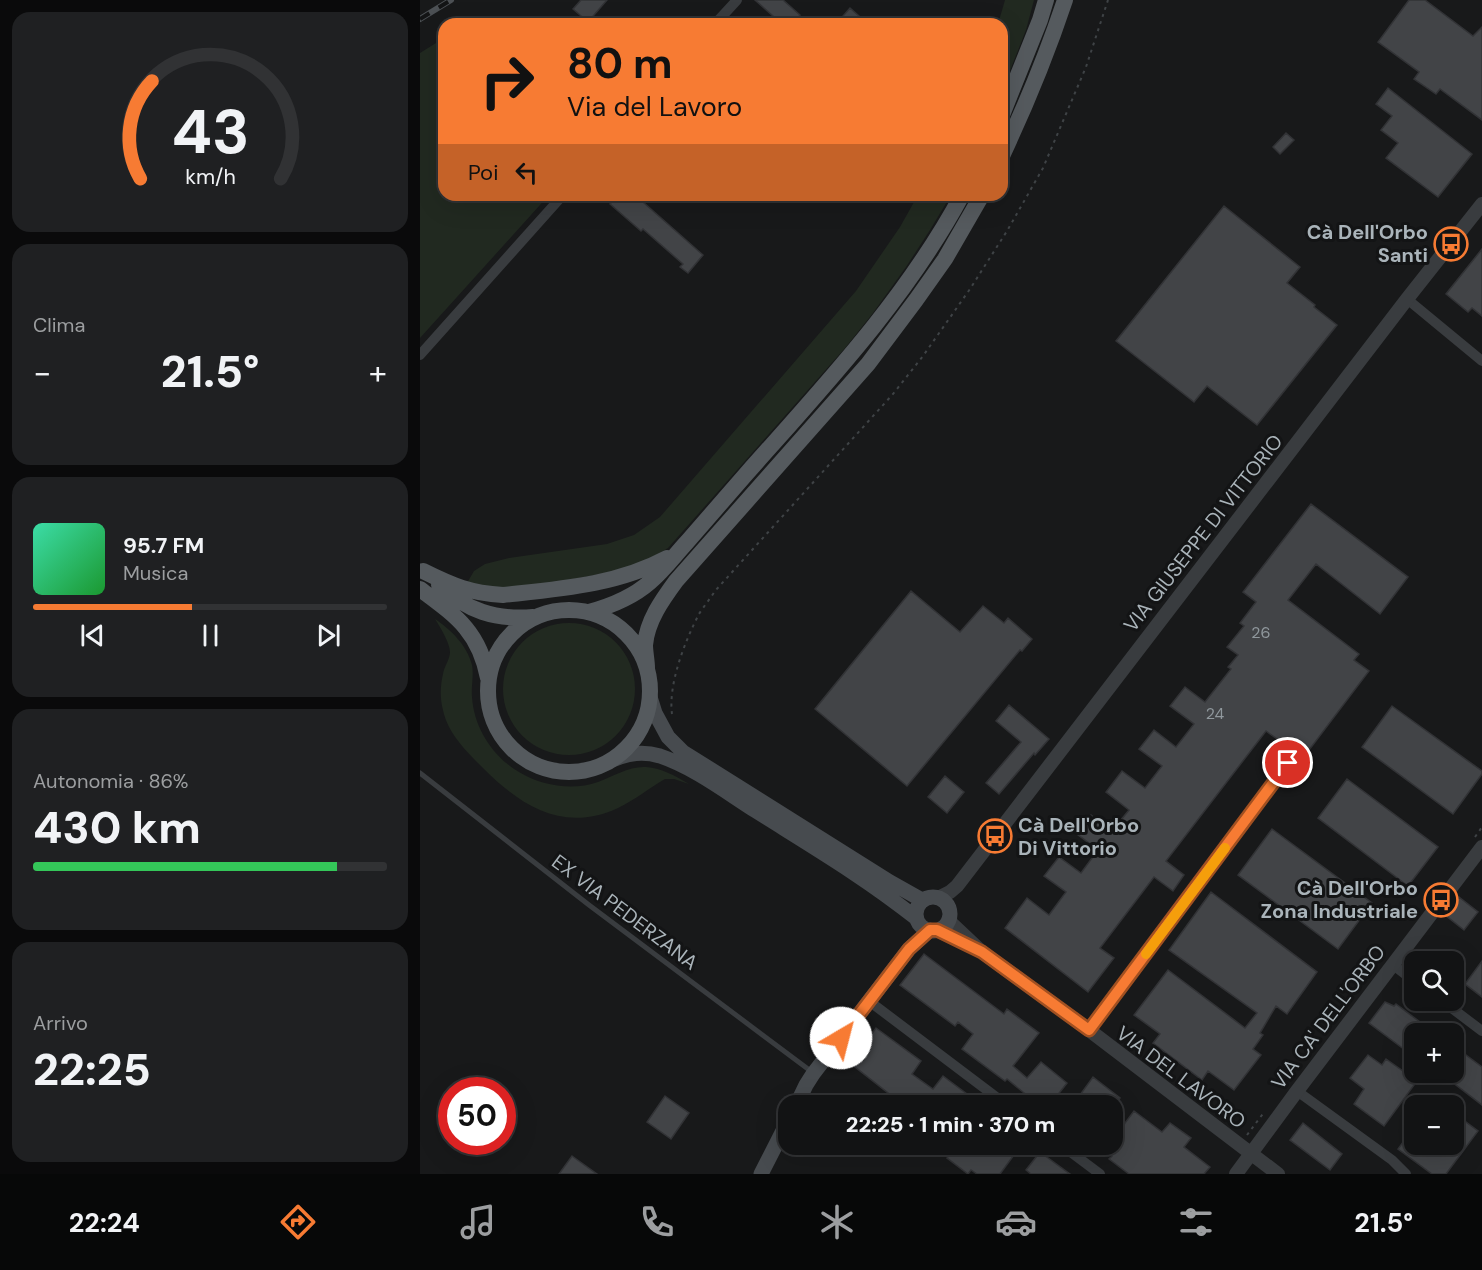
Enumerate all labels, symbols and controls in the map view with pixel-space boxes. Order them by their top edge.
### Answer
text: 80 m [567,36,673,91]
icon: right [468,42,546,120]
text: Via del Lavoro [567,89,742,124]
text: 43 [171,91,249,172]
icon: left [510,156,543,189]
text: Poi [468,158,498,187]
text: km/h [185,164,235,192]
place label: Cà Dell'Orbo Santi [1307,219,1428,268]
bus stop icon: Cà Dell'Orbo Santi [1433,226,1469,262]
text: Clima [33,312,85,338]
text: 21.5° [161,342,259,401]
text: − [33,351,51,394]
text: + [369,351,387,394]
street label: VIA GIUSEPPE DI VITTORIO [1118,429,1288,637]
text: 95.7 FM [123,531,204,560]
text: Musica [123,560,188,586]
icon: previous [76,619,109,652]
icon: pause [194,619,227,652]
icon: next [312,619,345,652]
house number: 26 [1251,622,1271,643]
house number: 24 [1206,703,1225,724]
pin [1262,737,1313,788]
icon: arrive [1271,746,1304,779]
text: Autonomia · 86% [33,768,188,794]
text: 430 km [33,798,201,857]
place label: Cà Dell'Orbo Di Vittorio [1018,812,1139,861]
bus stop icon: Cà Dell'Orbo Di Vittorio [977,818,1013,854]
street label: EX VIA PEDERZANA [547,849,703,975]
place label: Cà Dell'Orbo Zona Industriale [1261,875,1418,924]
bus stop icon: Cà Dell'Orbo Zona Industriale [1423,882,1459,918]
street label: VIA CA' DELL'ORBO [1265,940,1391,1094]
map controls [1404,951,1464,1155]
button: search [1404,951,1464,1011]
position arrow [809,1006,873,1070]
text: Arrivo [33,1010,88,1036]
street label: VIA DEL LAVORO [1111,1020,1251,1134]
button: + [1404,1023,1464,1083]
text: 22:25 [33,1040,151,1099]
speed limit sign: 50 [438,1077,516,1155]
button: − [1404,1095,1464,1155]
text: 22:25 · 1 min · 370 m [846,1110,1055,1139]
icon: directions [277,1201,319,1243]
icon: music [457,1201,499,1243]
icon: phone [636,1201,678,1243]
icon: climate [816,1201,858,1243]
icon: car [995,1201,1037,1243]
icon: filters [1175,1201,1217,1243]
text: 22:24 [69,1205,140,1240]
text: 21.5° [1354,1205,1413,1240]

